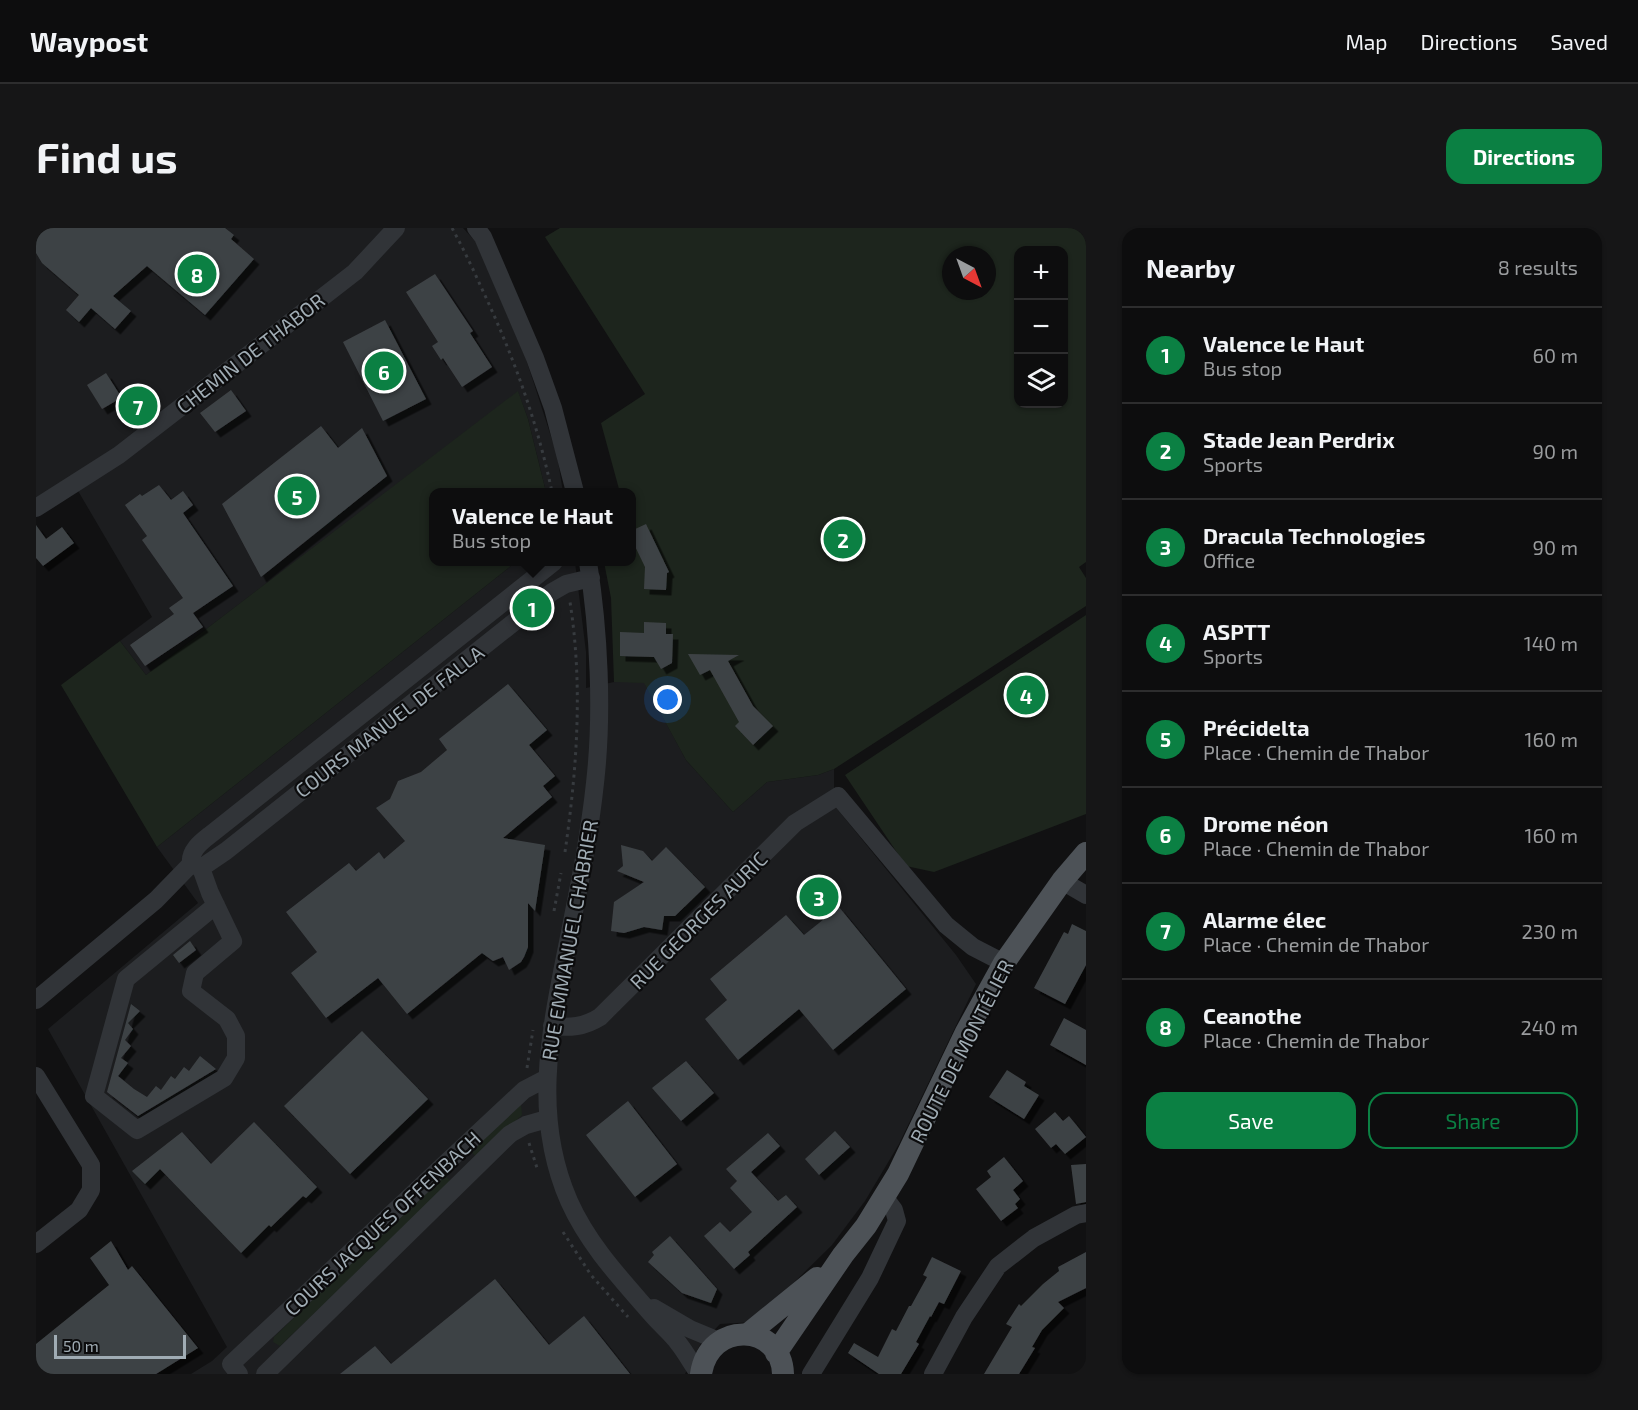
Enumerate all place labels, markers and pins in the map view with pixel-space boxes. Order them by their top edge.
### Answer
pin: 8 [178,252,216,296]
pin: 6 [364,348,404,394]
pin: 7 [118,384,158,429]
pin: 5 [278,474,316,518]
pin: 2 [824,516,862,562]
pin: 1 [512,586,552,631]
pin: 4 [1006,672,1046,718]
pin: 3 [800,874,838,920]

